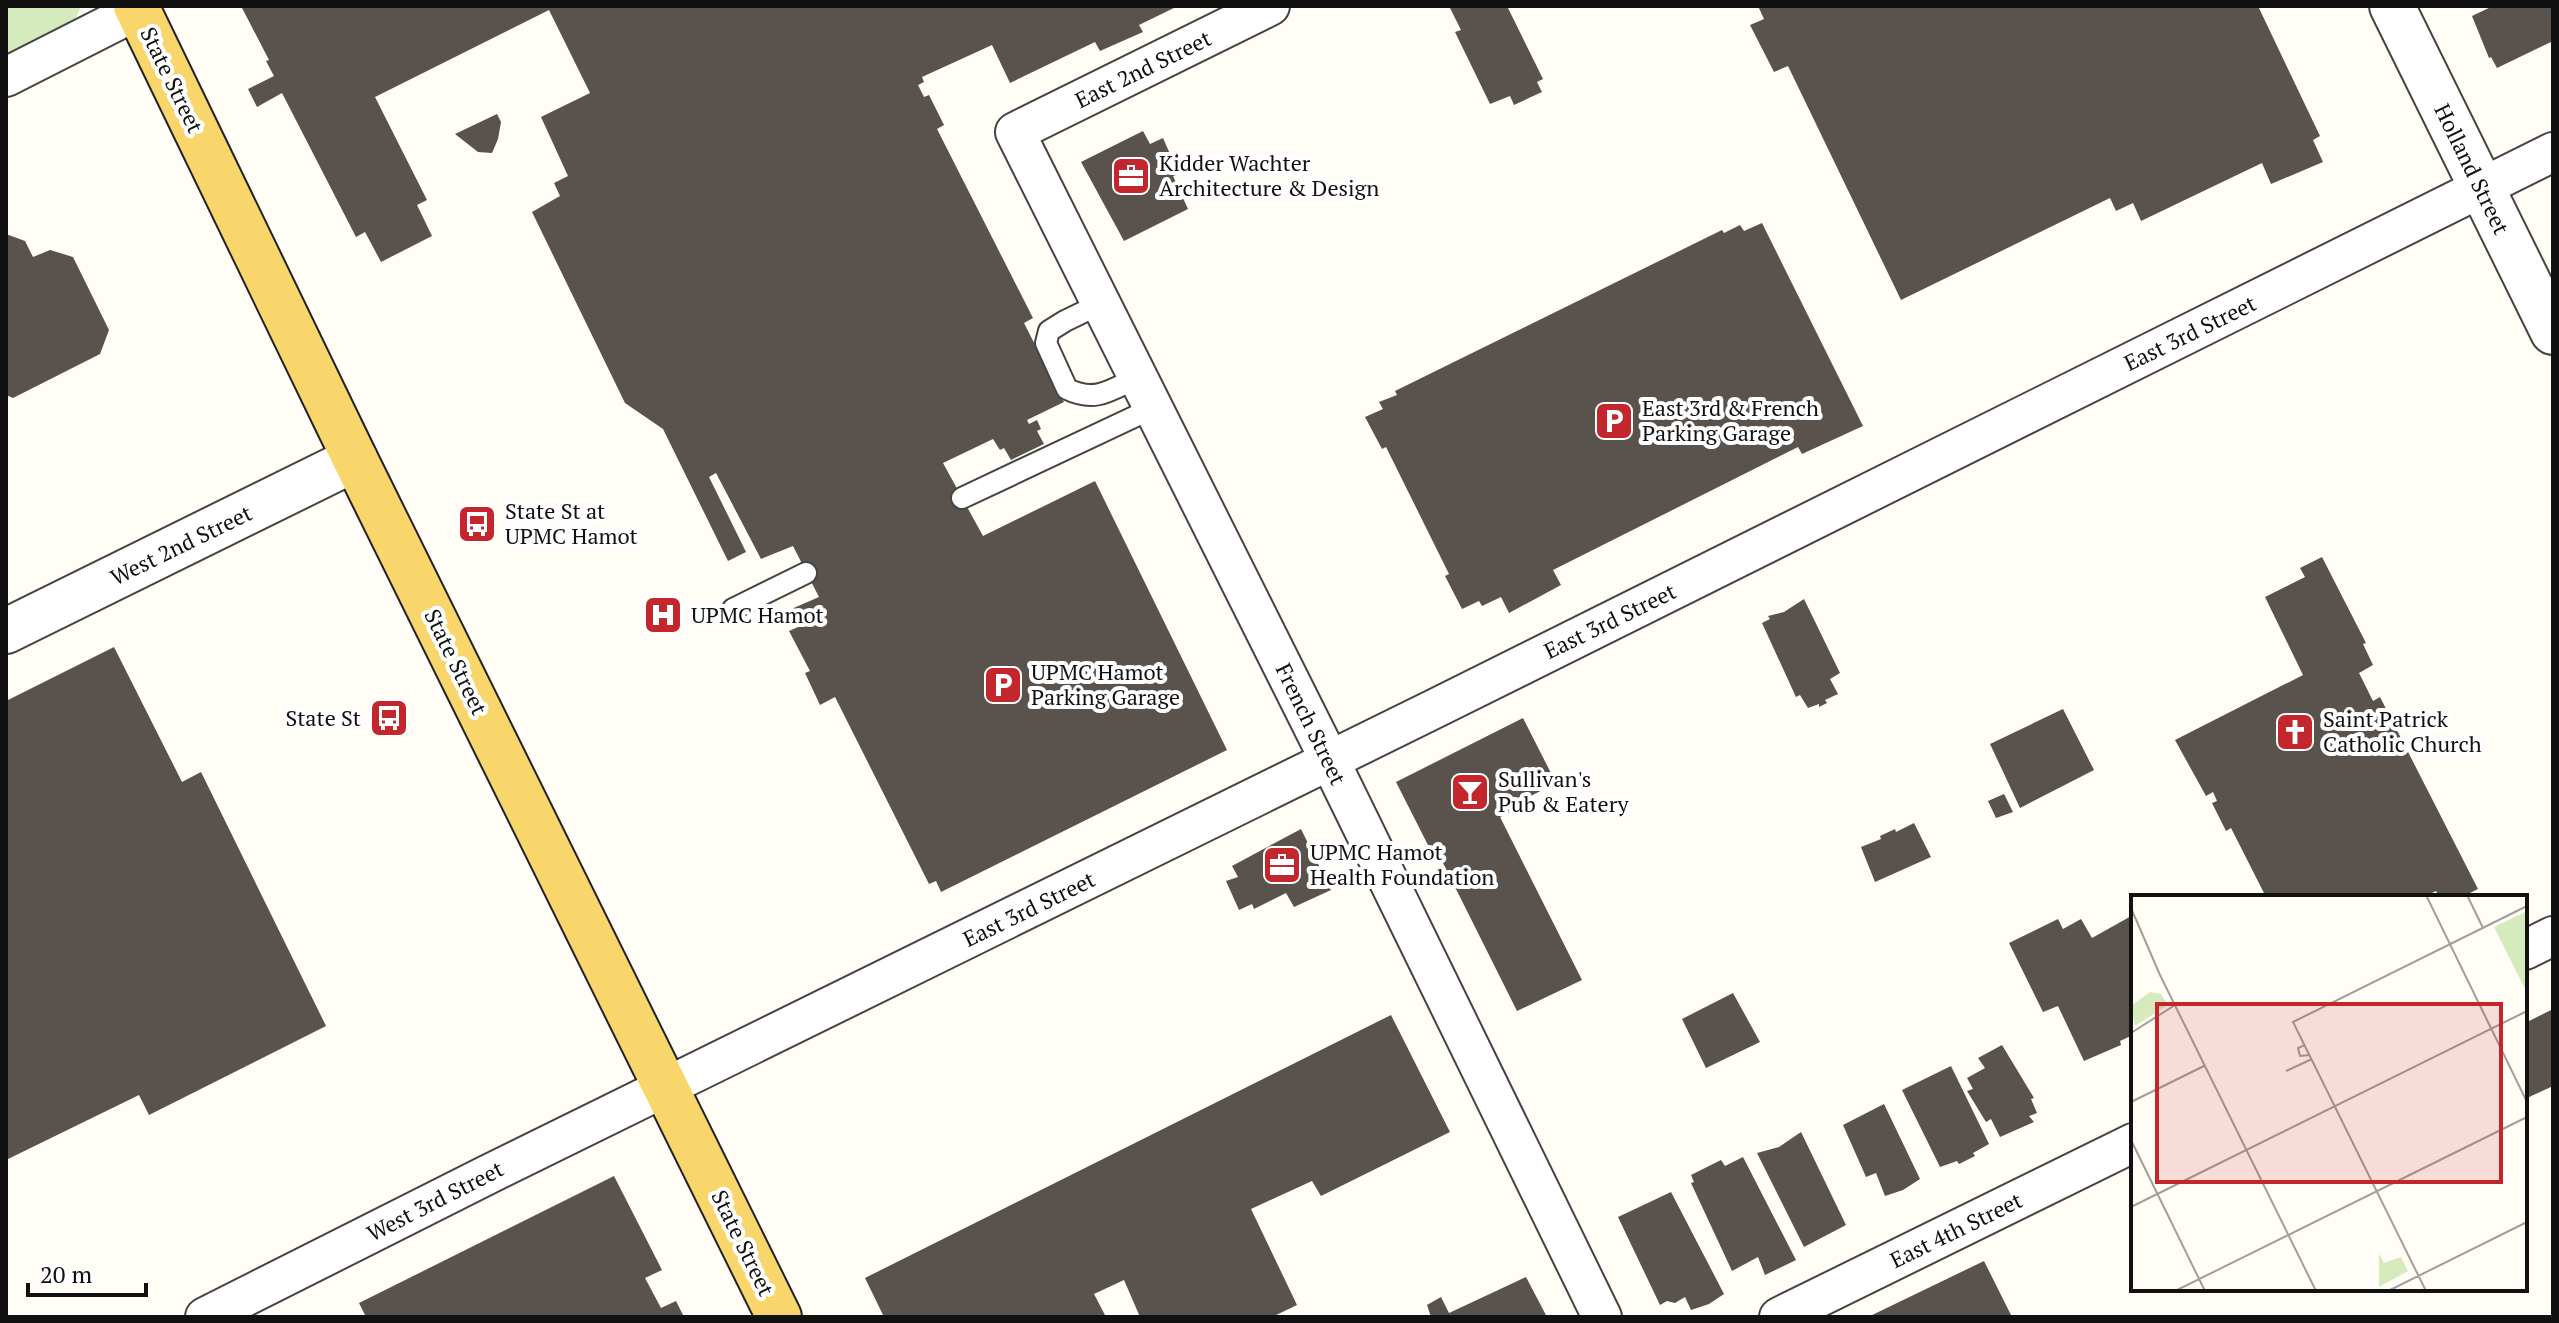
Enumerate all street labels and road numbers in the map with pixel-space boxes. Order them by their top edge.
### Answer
street label: State Street [134,22,211,138]
street label: East 2nd Street [1070,23,1216,114]
street label: Holland Street [2428,99,2517,239]
street label: East 3rd Street [2119,288,2261,377]
street label: West 2nd Street [105,498,256,591]
street label: East 3rd Street [1539,576,1681,665]
street label: State Street [418,604,495,720]
street label: French Street [1270,658,1353,789]
street label: East 3rd Street [958,864,1100,953]
street label: West 3rd Street [362,1154,508,1247]
street label: State Street [705,1185,782,1301]
street label: East 4th Street [1885,1185,2027,1274]

